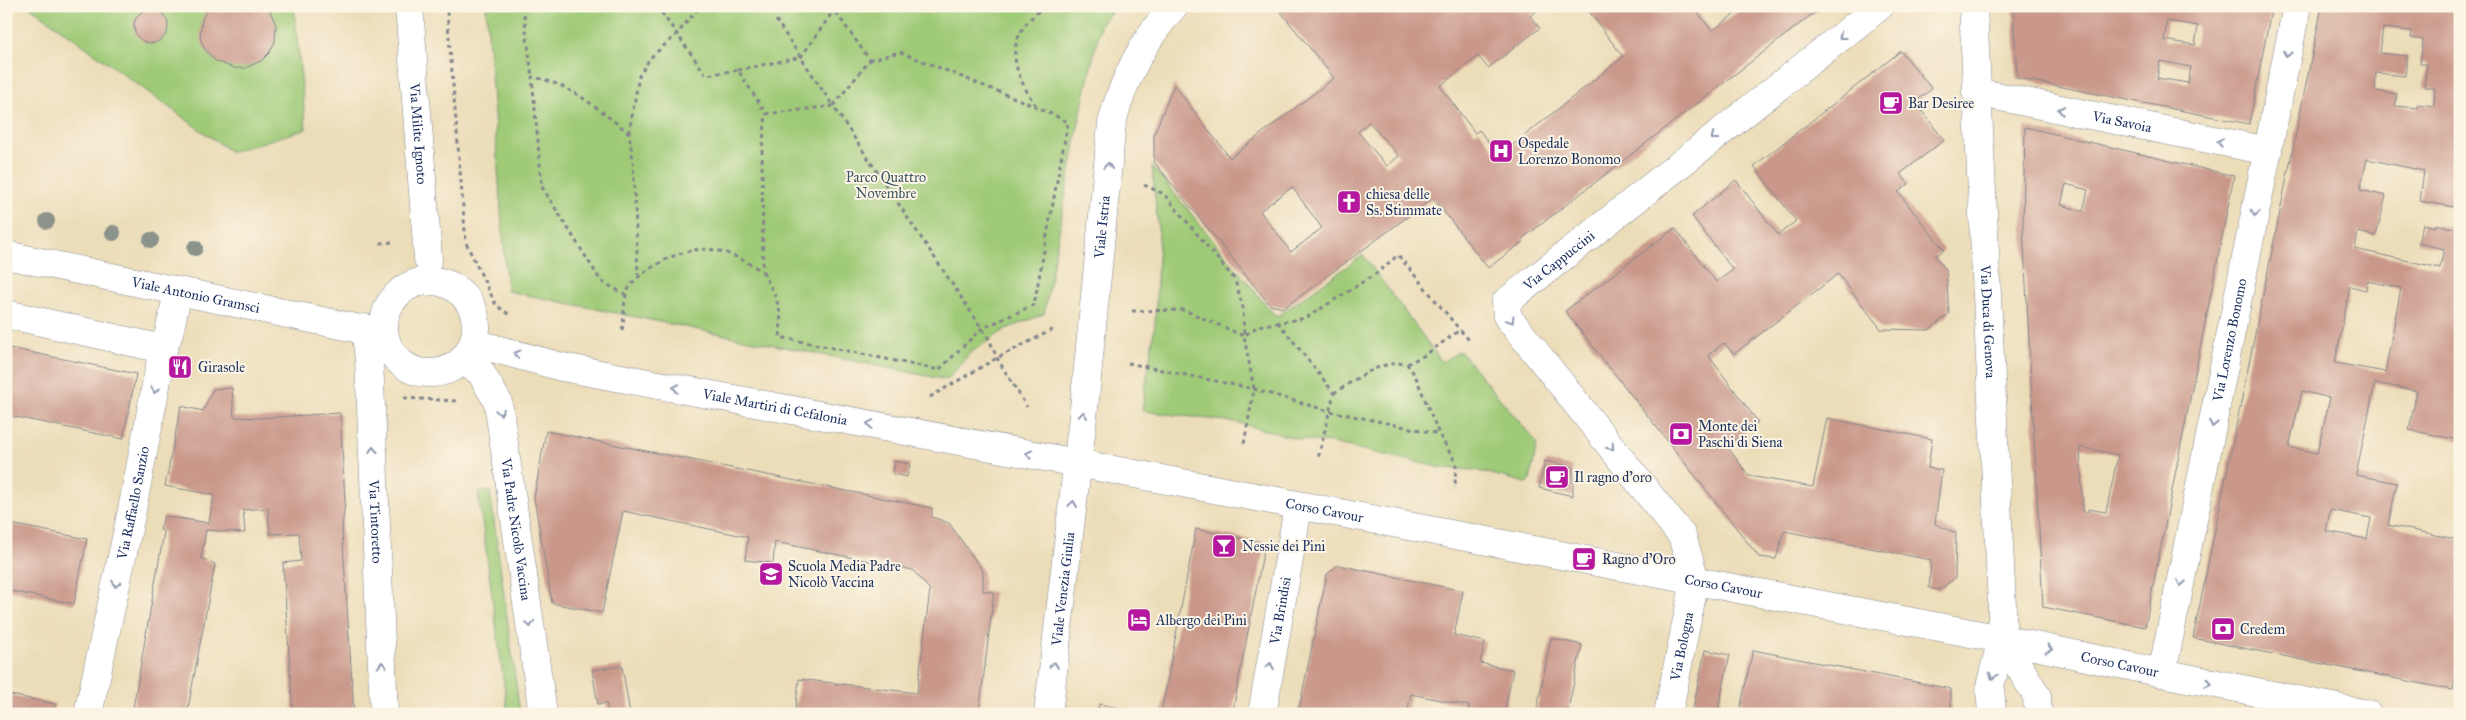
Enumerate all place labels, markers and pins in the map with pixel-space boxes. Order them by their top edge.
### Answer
cafe icon: Bar Desiree [1878,90,1904,116]
place label: Bar Desiree [1908,95,1974,112]
place label: Ospedale Lorenzo Bonomo [1518,135,1621,168]
hospital icon: Ospedale Lorenzo Bonomo [1488,138,1514,164]
place label: chiesa delle Ss. Stimmate [1366,186,1442,219]
church icon: chiesa delle Ss. Stimmate [1336,189,1362,215]
restaurant icon: Girasole [167,354,193,380]
place label: Girasole [198,359,245,376]
place label: Monte dei Paschi di Siena [1698,418,1782,451]
bank icon: Monte dei Paschi di Siena [1668,421,1694,447]
cafe icon: Il ragno d'oro [1544,464,1570,490]
place label: Il ragno d'oro [1574,469,1652,486]
bar icon: Nessie dei Pini [1211,533,1237,559]
place label: Nessie dei Pini [1242,538,1325,555]
cafe icon: Ragno d'Oro [1571,546,1597,572]
place label: Ragno d'Oro [1602,551,1676,568]
place label: Scuola Media Padre Nicolò Vaccina [788,558,901,591]
school or university icon: Scuola Media Padre Nicolò Vaccina [758,561,784,587]
hotel icon: Albergo dei Pini [1126,607,1152,633]
place label: Albergo dei Pini [1155,612,1247,629]
bank icon: Credem [2210,616,2236,642]
place label: Credem [2240,621,2285,638]

